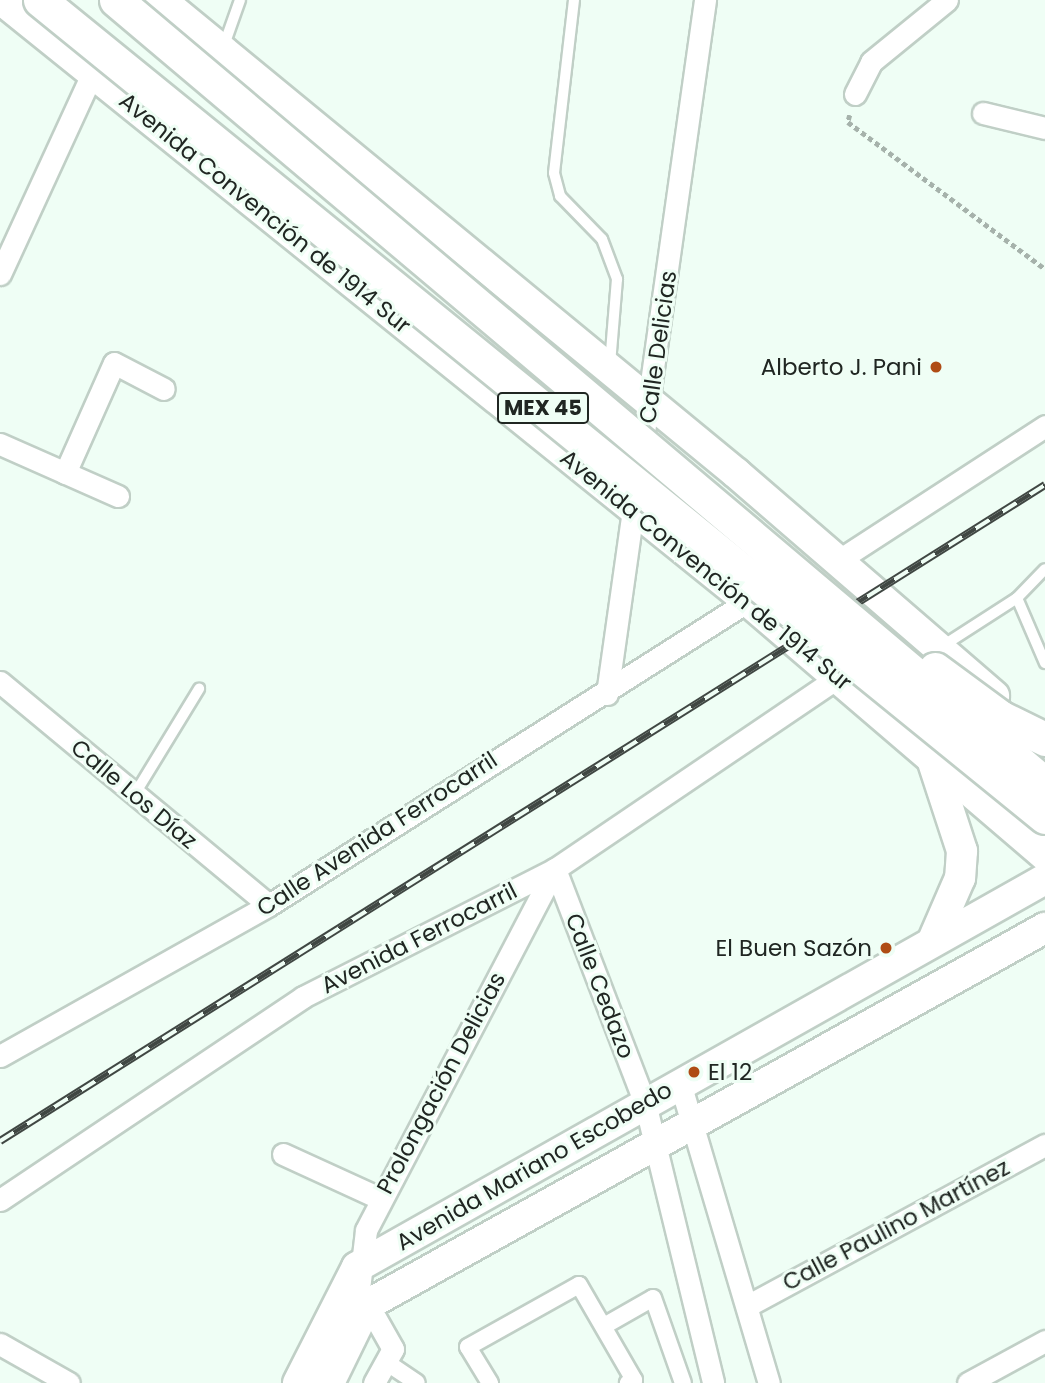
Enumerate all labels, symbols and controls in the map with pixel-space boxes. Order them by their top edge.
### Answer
street label: Avenida Convención de 1914 Sur [114,87,416,339]
street label: Calle Delicias [634,269,682,425]
place label: Alberto J. Pani [761,353,922,381]
marker: Alberto J. Pani [928,359,944,375]
road number: MEX 45 [496,390,590,426]
street label: Avenida Convención de 1914 Sur [555,444,857,696]
street label: Calle Los Díaz [65,733,203,855]
street label: Calle Avenida Ferrocarril [252,746,502,922]
street label: Avenida Ferrocarril [317,877,521,999]
street label: Calle Cedazo [560,909,640,1063]
place label: El Buen Sazón [716,934,872,962]
marker: El Buen Sazón [878,940,894,956]
street label: Prolongación Delicias [371,967,511,1199]
place label: El 12 [708,1058,752,1086]
marker: El 12 [686,1064,702,1080]
street label: Avenida Mariano Escobedo [391,1076,677,1256]
street label: Calle Paulino Martínez [778,1153,1014,1297]

